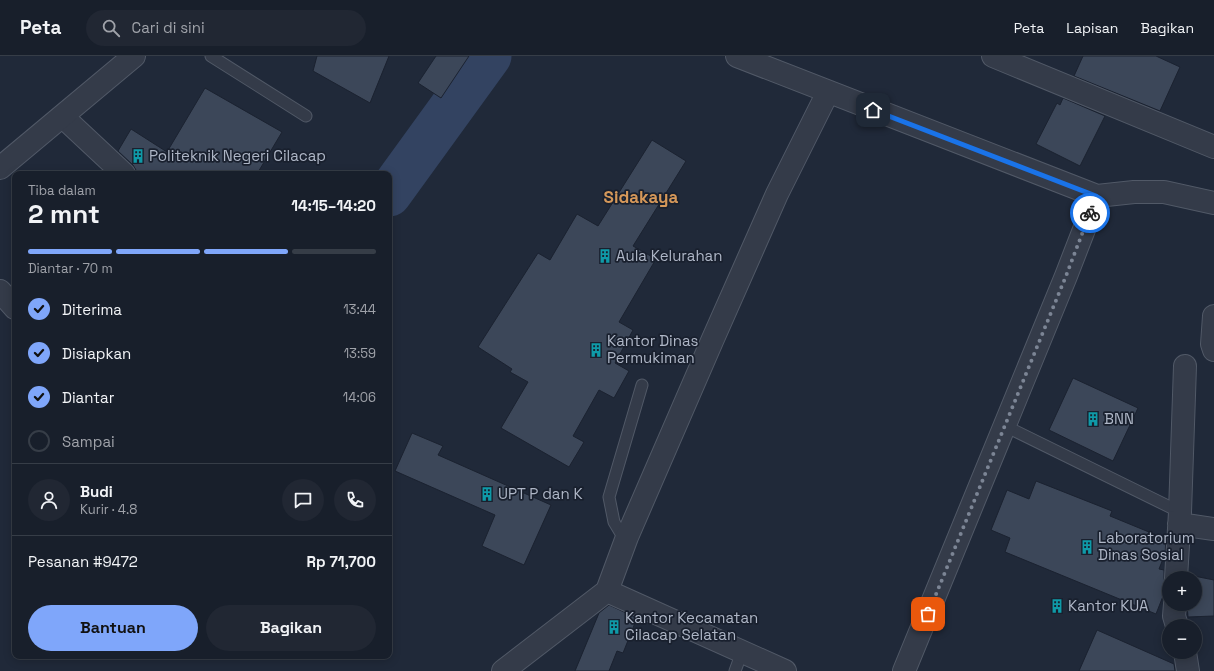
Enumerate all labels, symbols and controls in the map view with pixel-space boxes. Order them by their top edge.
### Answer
search box [86,10,366,46]
text: Peta [20,15,62,40]
icon: search [100,17,122,39]
text: Cari di sini [132,18,205,37]
text: Peta [1014,19,1044,37]
text: Lapisan [1066,19,1118,37]
text: Bagikan [1140,19,1194,37]
pin [856,93,890,127]
icon: home [862,99,884,121]
place label: Politeknik Negeri Cilacap [149,146,326,165]
building icon: Politeknik Negeri Cilacap [130,148,146,164]
text: Tiba dalam [28,182,96,199]
district label: Sidakaya [604,186,679,208]
courier [1070,193,1110,233]
text: 14:15–14:20 [291,196,376,215]
text: 2 mnt [28,197,100,231]
icon: bike [1079,202,1101,224]
place label: Aula Kelurahan [616,246,722,265]
building icon: Aula Kelurahan [597,248,613,264]
text: Diantar · 70 m [28,260,113,277]
icon: check [28,298,50,320]
text: Diterima [62,300,122,319]
text: 13:44 [343,301,376,318]
place label: Kantor Dinas Permukiman [607,331,699,367]
icon: check [28,342,50,364]
building icon: Kantor Dinas Permukiman [588,342,604,358]
text: Disiapkan [62,344,131,363]
text: 13:59 [344,345,376,362]
icon: check [28,386,50,408]
text: Diantar [62,388,114,407]
text: 14:06 [343,389,376,406]
place label: BNN [1104,409,1134,428]
building icon: BNN [1085,411,1101,427]
text: Sampai [62,432,115,451]
button: person [28,479,70,521]
button: chat [282,479,324,521]
button: phone [334,479,376,521]
text: Budi [80,482,113,501]
place label: UPT P dan K [498,484,583,503]
building icon: UPT P dan K [479,486,495,502]
text: Kurir · 4.8 [80,501,137,518]
place label: Laboratorium Dinas Sosial [1098,528,1195,564]
building icon: Laboratorium Dinas Sosial [1079,539,1095,555]
text: Pesanan #9472 [28,552,138,571]
text: Rp 71,700 [307,552,376,571]
map controls [1162,571,1202,659]
button: + [1162,571,1202,611]
place label: Kantor KUA [1068,596,1149,615]
pin [911,597,945,631]
building icon: Kantor KUA [1049,598,1065,614]
icon: bag [917,603,939,625]
button: Bantuan [28,605,198,651]
button: Bagikan [206,605,376,651]
place label: Kantor Kecamatan Cilacap Selatan [625,608,758,644]
building icon: Kantor Kecamatan Cilacap Selatan [606,619,622,635]
button: − [1162,619,1202,659]

